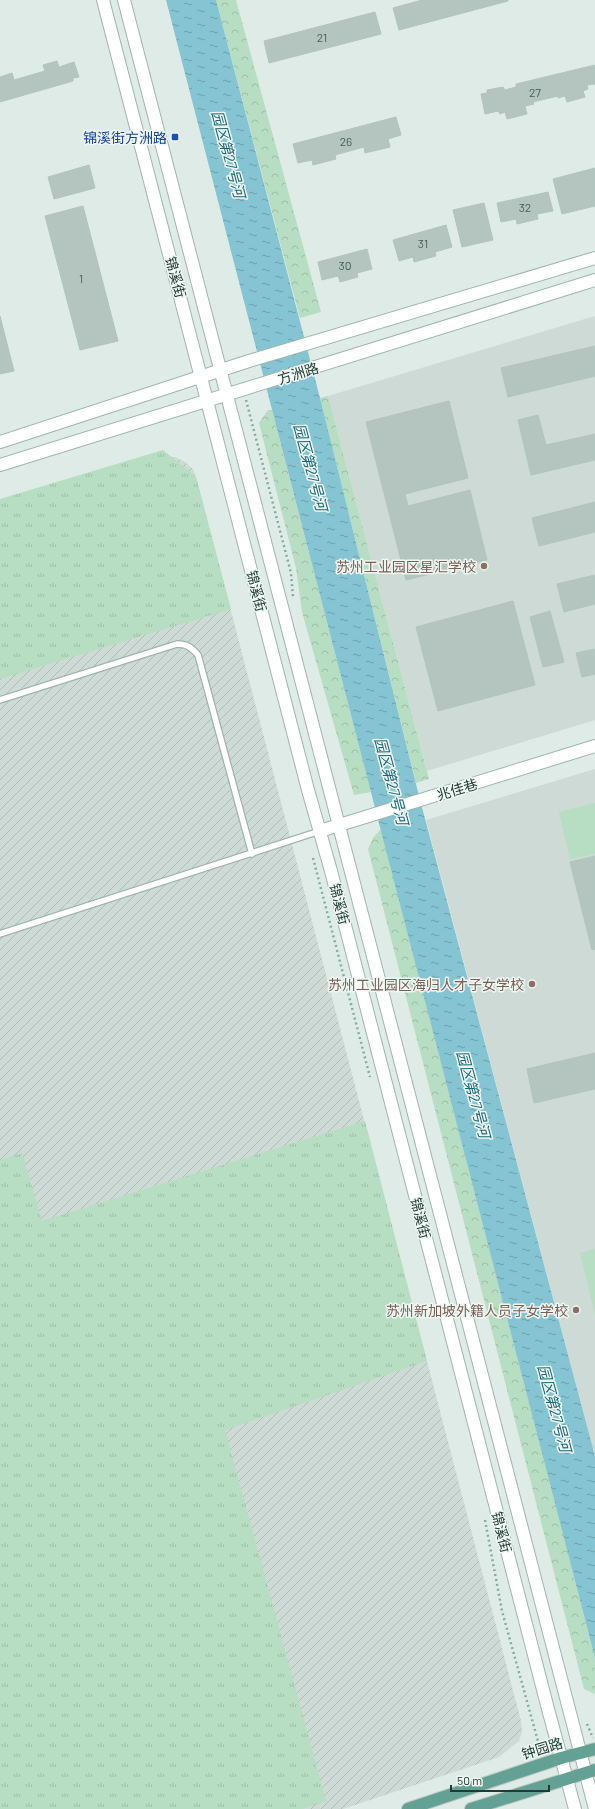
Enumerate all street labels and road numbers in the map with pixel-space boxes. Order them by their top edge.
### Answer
street label: 锦溪街 [162,255,190,299]
street label: 方洲路 [275,359,321,387]
street label: 锦溪街 [244,569,270,613]
street label: 兆佳巷 [434,775,480,803]
street label: 锦溪街 [327,882,353,926]
street label: 锦溪街 [408,1196,434,1240]
street label: 锦溪街 [489,1510,515,1554]
street label: 钟园路 [519,1734,565,1762]

